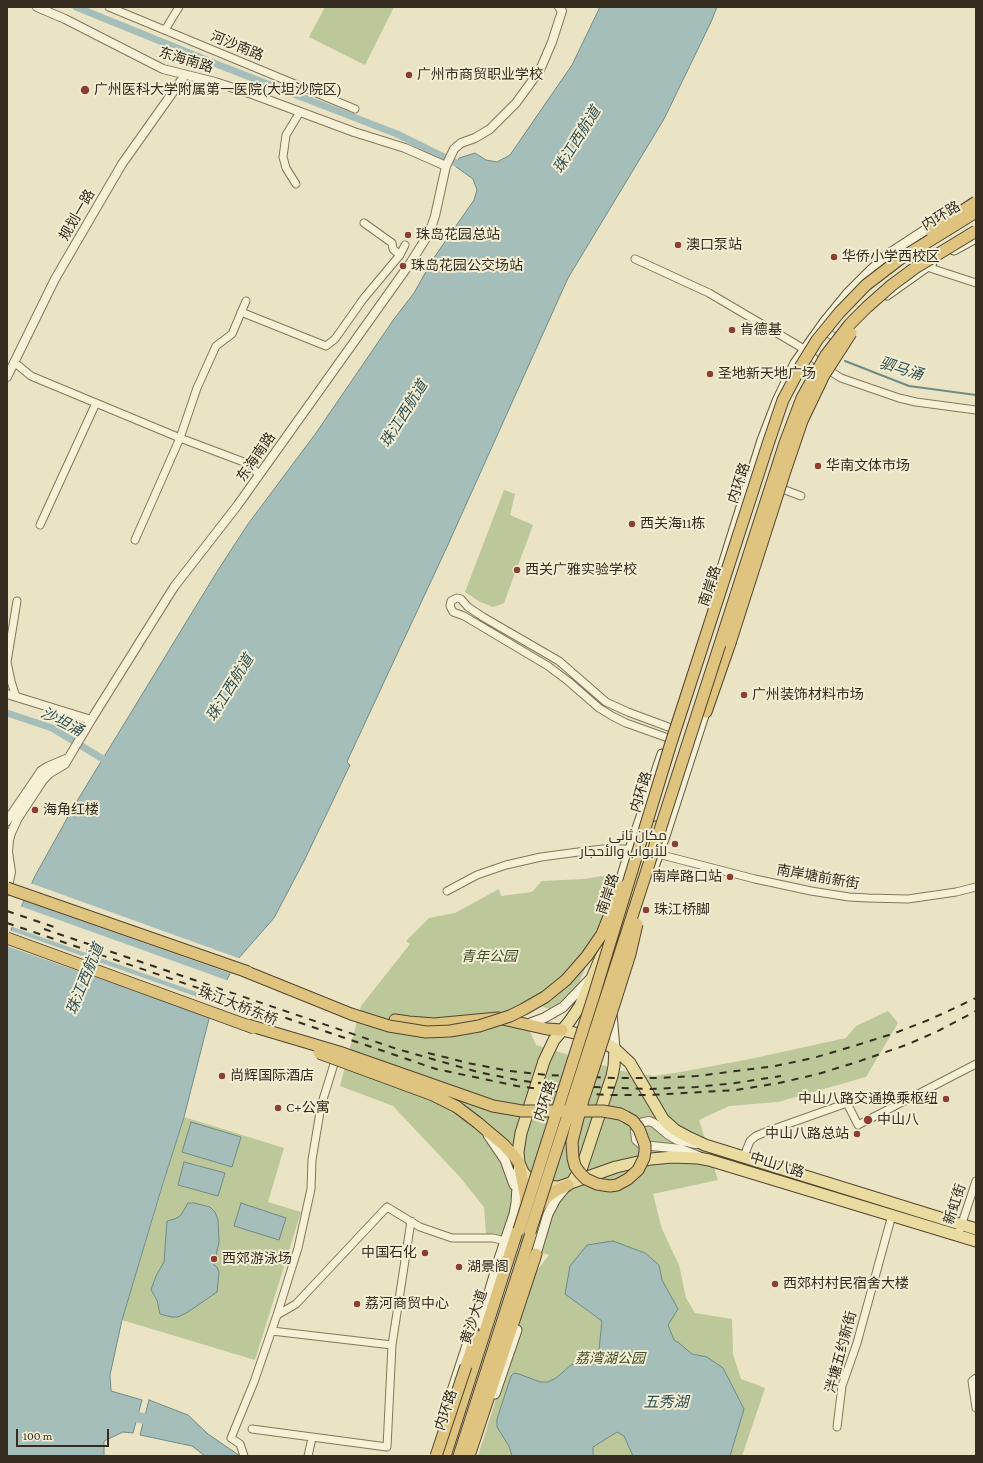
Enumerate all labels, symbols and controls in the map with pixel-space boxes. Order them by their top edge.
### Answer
street label: 河沙南路 [208,28,266,64]
street label: 东海南路 [157,44,215,76]
place label: 广州市商贸职业学校 [417,67,543,83]
marker: 广州市商贸职业学校 [404,70,414,80]
place label: 广州医科大学附属第一医院(大坦沙院区) [94,82,342,98]
marker: 广州医科大学附属第一医院(大坦沙院区) [79,84,91,96]
water label: 珠江西航道 [549,103,605,177]
street label: 规划一路 [56,187,98,243]
street label: 内环路 [919,198,963,234]
place label: 珠岛花园总站 [416,227,500,243]
marker: 珠岛花园总站 [403,230,413,240]
place label: 澳口泵站 [686,237,742,253]
marker: 澳口泵站 [673,240,683,250]
place label: 华侨小学西校区 [842,249,940,265]
marker: 华侨小学西校区 [829,252,839,262]
place label: 珠岛花园公交场站 [411,258,523,274]
marker: 珠岛花园公交场站 [398,261,408,271]
place label: 肯德基 [740,322,782,338]
marker: 肯德基 [727,325,737,335]
water label: 驷马涌 [877,354,925,384]
place label: 圣地新天地广场 [718,366,816,382]
marker: 圣地新天地广场 [705,369,715,379]
water label: 珠江西航道 [376,377,432,451]
street label: 东海南路 [233,429,279,485]
place label: 华南文体市场 [826,458,910,474]
street label: 内环路 [725,460,753,506]
marker: 华南文体市场 [813,461,823,471]
place label: 西关海11栋 [640,516,705,532]
marker: 西关海11栋 [627,519,637,529]
place label: 西关广雅实验学校 [525,562,637,578]
street label: 南岸路 [696,563,724,609]
marker: 西关广雅实验学校 [512,565,522,575]
water label: 珠江西航道 [202,651,258,725]
place label: 广州装饰材料市场 [752,687,864,703]
marker: 广州装饰材料市场 [739,690,749,700]
water label: 沙坦涌 [38,704,86,740]
street label: 内环路 [627,769,655,815]
place label: 海角红楼 [43,802,99,818]
marker: 海角红楼 [30,805,40,815]
place label: مكان ثاني للأبواب والأحجار [580,828,667,860]
marker: مكان ثاني للأبواب والأحجار [670,839,680,849]
street label: 南岸塘前新街 [775,861,861,893]
place label: 南岸路口站 [652,869,722,885]
street label: 南岸路 [594,871,622,917]
marker: 南岸路口站 [725,872,735,882]
place label: 珠江桥脚 [654,902,710,918]
marker: 珠江桥脚 [641,905,651,915]
water label: 珠江西航道 [63,941,107,1017]
park label: 青年公园 [461,949,517,965]
street label: 珠江大桥东桥 [196,983,280,1029]
place label: 尚辉国际酒店 [230,1068,314,1084]
marker: 尚辉国际酒店 [217,1071,227,1081]
street label: 内环路 [531,1078,559,1124]
place label: 中山八路交通换乘枢纽 [798,1091,938,1107]
marker: 中山八路交通换乘枢纽 [941,1094,951,1104]
place label: C+公寓 [286,1100,330,1116]
marker: C+公寓 [273,1103,283,1113]
place label: 中山八 [877,1112,919,1128]
marker: 中山八 [862,1114,874,1126]
place label: 中山八路总站 [765,1126,849,1142]
marker: 中山八路总站 [852,1129,862,1139]
street label: 中山八路 [748,1149,806,1181]
street label: 新虹街 [941,1181,969,1227]
place label: 中国石化 [361,1245,417,1261]
marker: 中国石化 [420,1248,430,1258]
place label: 西郊游泳场 [222,1251,292,1267]
marker: 西郊游泳场 [209,1254,219,1264]
place label: 湖景阁 [467,1259,509,1275]
marker: 湖景阁 [454,1262,464,1272]
place label: 西郊村村民宿舍大楼 [783,1276,909,1292]
marker: 西郊村村民宿舍大楼 [770,1279,780,1289]
street label: 黄沙大道 [457,1288,491,1346]
place label: 荔河商贸中心 [365,1296,449,1312]
marker: 荔河商贸中心 [352,1299,362,1309]
street label: 泮塘五约新街 [822,1309,860,1395]
park label: 荔湾湖公园 [575,1351,645,1367]
street label: 内环路 [432,1387,460,1433]
water label: 五秀湖 [644,1393,688,1411]
scale bar [18,1421,111,1447]
text: 100 m [23,1429,52,1443]

